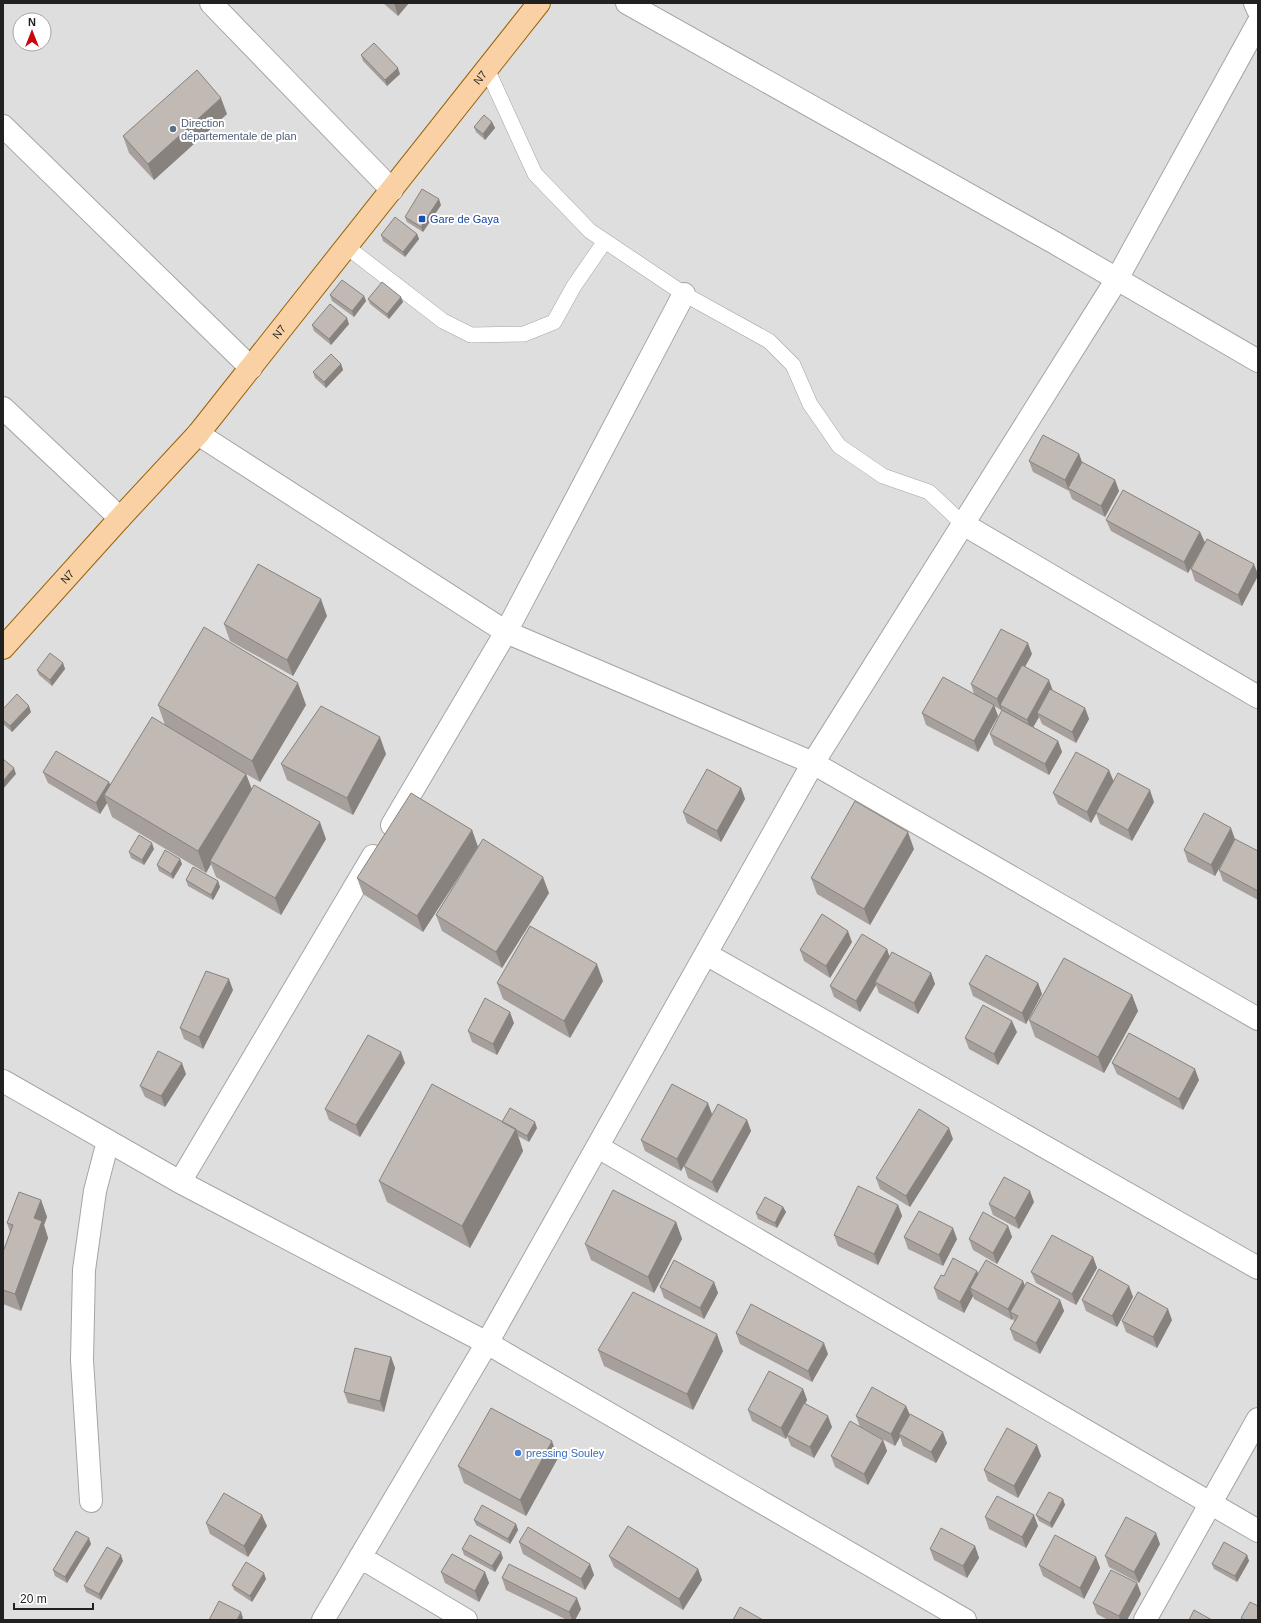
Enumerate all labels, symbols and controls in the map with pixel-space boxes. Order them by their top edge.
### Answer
north arrow [12,12,52,52]
text: N [28,16,36,28]
street label: N7 [471,68,489,87]
place label: Direction départementale de plan [181,117,297,142]
marker: Direction départementale de plan [168,124,178,134]
place label: Gare de Gaya [430,213,500,225]
marker: Gare de Gaya [417,214,427,224]
street label: N7 [270,322,288,341]
street label: N7 [58,567,76,586]
place label: pressing Souley [526,1447,605,1459]
marker: pressing Souley [513,1448,523,1458]
scale bar [14,1585,93,1611]
text: 20 m [20,1592,47,1606]

